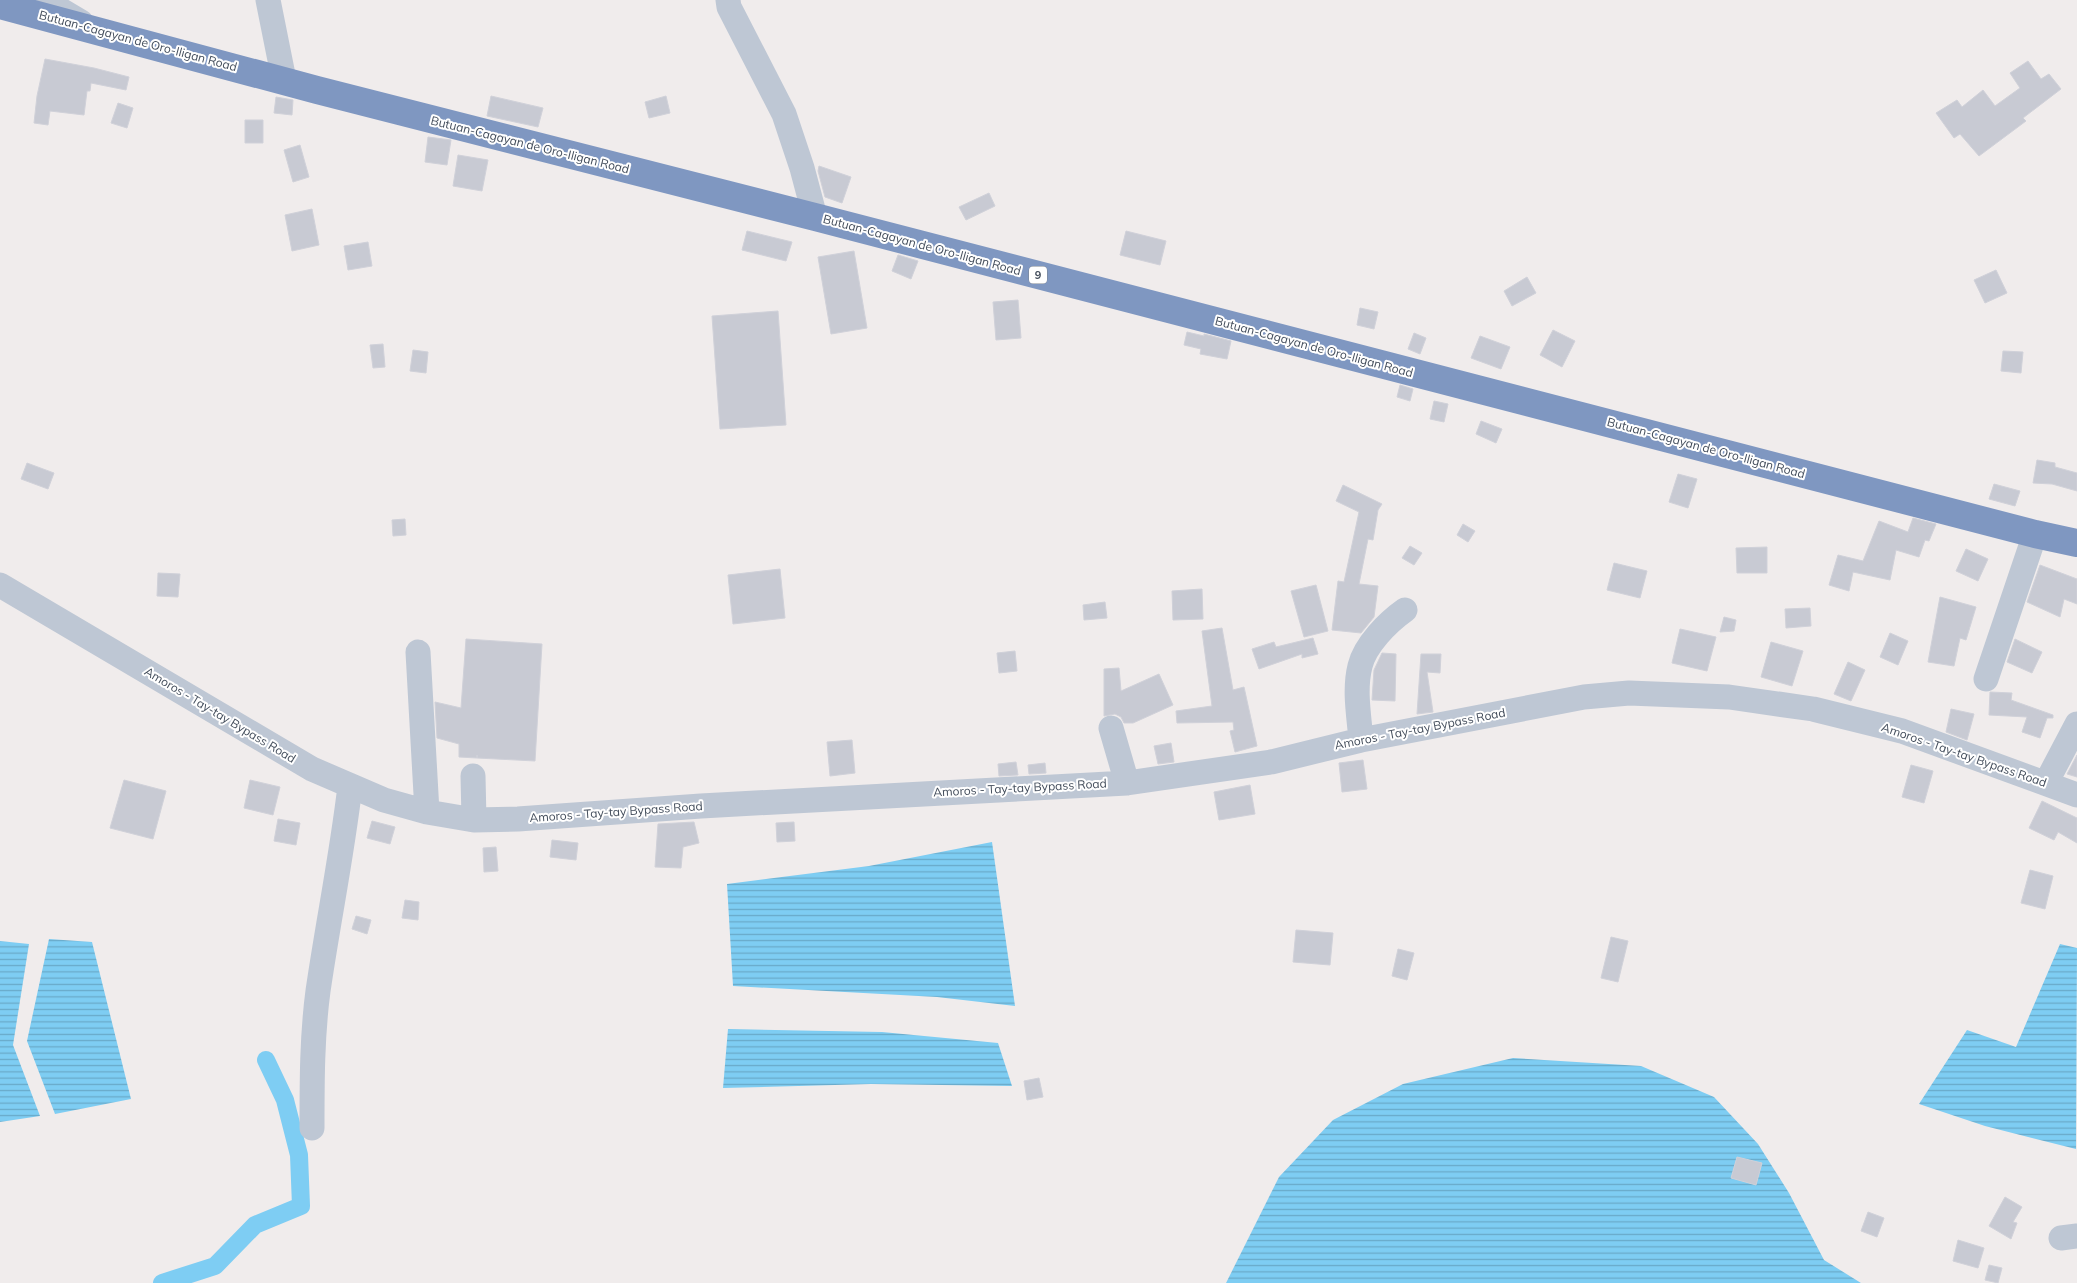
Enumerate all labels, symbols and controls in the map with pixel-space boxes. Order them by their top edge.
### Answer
street label: Butuan-Cagayan de Oro-Iligan Road [38,7,239,74]
street label: Butuan-Cagayan de Oro-Iligan Road [429,113,631,176]
street label: Butuan-Cagayan de Oro-Iligan Road [822,211,1023,278]
road number: 9 [1029,266,1047,284]
street label: Butuan-Cagayan de Oro-Iligan Road [1214,313,1415,380]
street label: Butuan-Cagayan de Oro-Iligan Road [1606,414,1807,481]
street label: Amoros - Tay-tay Bypass Road [142,663,299,766]
street label: Amoros - Tay-tay Bypass Road [1333,705,1507,752]
street label: Amoros - Tay-tay Bypass Road [1880,719,2049,790]
street label: Amoros - Tay-tay Bypass Road [933,775,1107,800]
street label: Amoros - Tay-tay Bypass Road [529,798,703,825]

